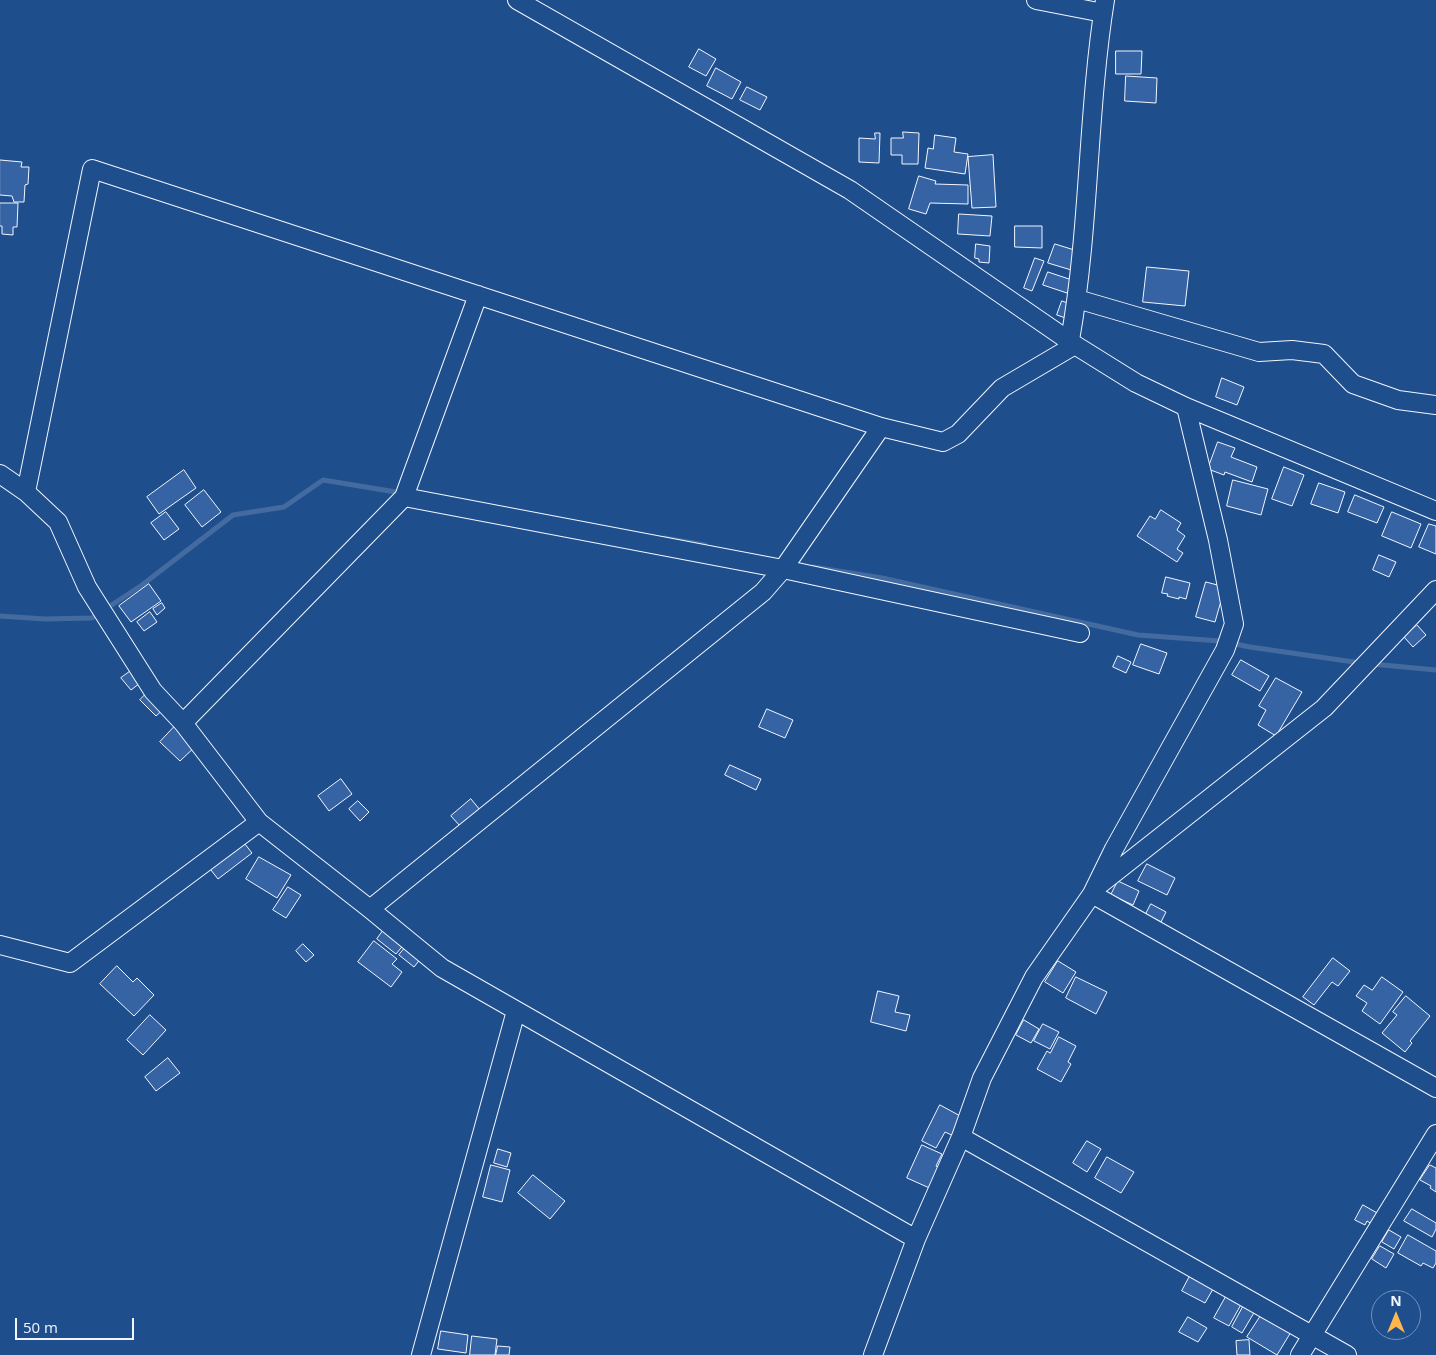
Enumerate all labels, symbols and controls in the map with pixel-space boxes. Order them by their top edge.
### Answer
north arrow [1371,1290,1421,1340]
text: N [1390,1291,1402,1310]
scale bar [18,1308,136,1340]
text: 50 m [23,1317,58,1337]

